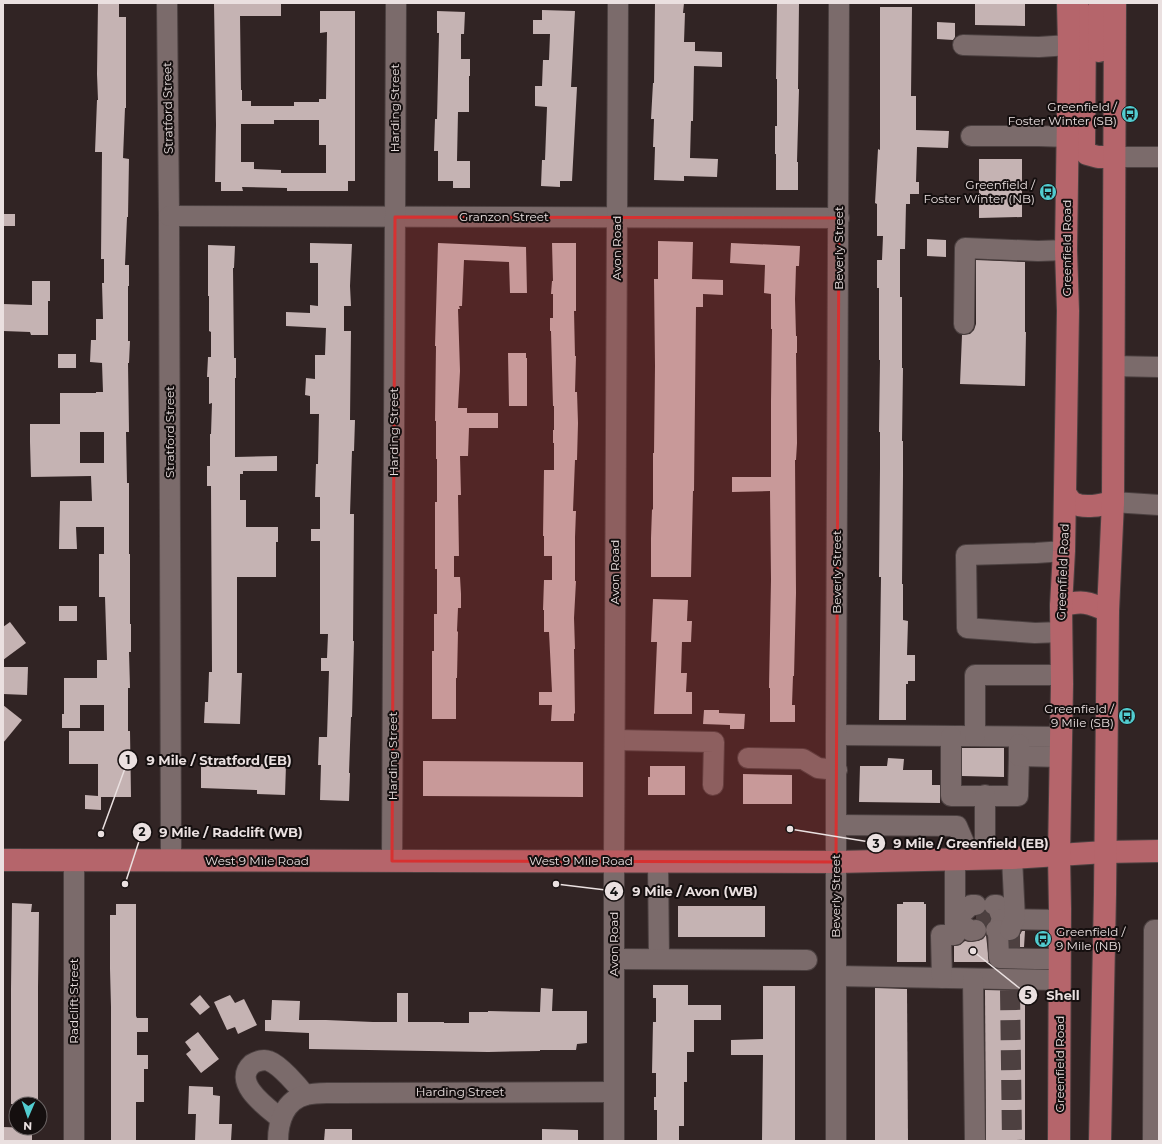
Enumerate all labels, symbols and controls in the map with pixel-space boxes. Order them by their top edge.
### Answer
street label: Stratford Street [159,62,176,154]
street label: Harding Street [387,64,402,152]
place label: Greenfield / Foster Winter (SB) [1008,99,1118,128]
bus stop icon: Greenfield / Foster Winter (SB) [1120,104,1140,124]
place label: Greenfield / Foster Winter (NB) [923,177,1036,206]
bus stop icon: Greenfield / Foster Winter (NB) [1038,182,1058,202]
street label: Greenfield Road [1059,200,1074,296]
street label: Beverly Street [831,206,846,290]
street label: Granzon Street [459,209,549,224]
street label: Avon Road [609,216,624,280]
street label: Stratford Street [162,386,177,478]
street label: Harding Street [386,388,401,476]
street label: Greenfield Road [1053,523,1072,621]
street label: Beverly Street [829,530,844,614]
street label: Avon Road [607,540,622,604]
place label: Greenfield / 9 Mile (SB) [1044,701,1115,730]
bus stop icon: Greenfield / 9 Mile (SB) [1117,706,1137,726]
street label: Harding Street [385,712,400,800]
callout: 9 Mile / Stratford (EB) [118,748,299,773]
text: 1 [126,752,130,767]
text: 9 Mile / Stratford (EB) [146,752,292,768]
callout: 9 Mile / Radclift (WB) [132,820,311,845]
text: 2 [138,824,146,839]
text: 9 Mile / Radclift (WB) [159,824,303,840]
callout: 9 Mile / Greenfield (EB) [866,831,1057,856]
text: 9 Mile / Greenfield (EB) [893,835,1049,851]
text: 3 [871,836,880,851]
street label: West 9 Mile Road [205,853,309,868]
street label: West 9 Mile Road [529,853,633,868]
street label: Beverly Street [828,854,843,938]
callout: 9 Mile / Avon (WB) [604,879,766,904]
text: 9 Mile / Avon (WB) [632,883,758,899]
text: 4 [610,884,619,899]
street label: Avon Road [606,912,621,976]
place label: Greenfield / 9 Mile (NB) [1056,924,1127,953]
bus stop icon: Greenfield / 9 Mile (NB) [1033,929,1053,949]
street label: Radclift Street [66,958,81,1044]
callout: Shell [1018,983,1088,1008]
text: 5 [1024,987,1032,1002]
text: Shell [1046,987,1080,1003]
street label: Greenfield Road [1052,1016,1067,1112]
street label: Harding Street [416,1084,504,1099]
north arrow [8,1096,48,1136]
text: N [23,1119,32,1133]

